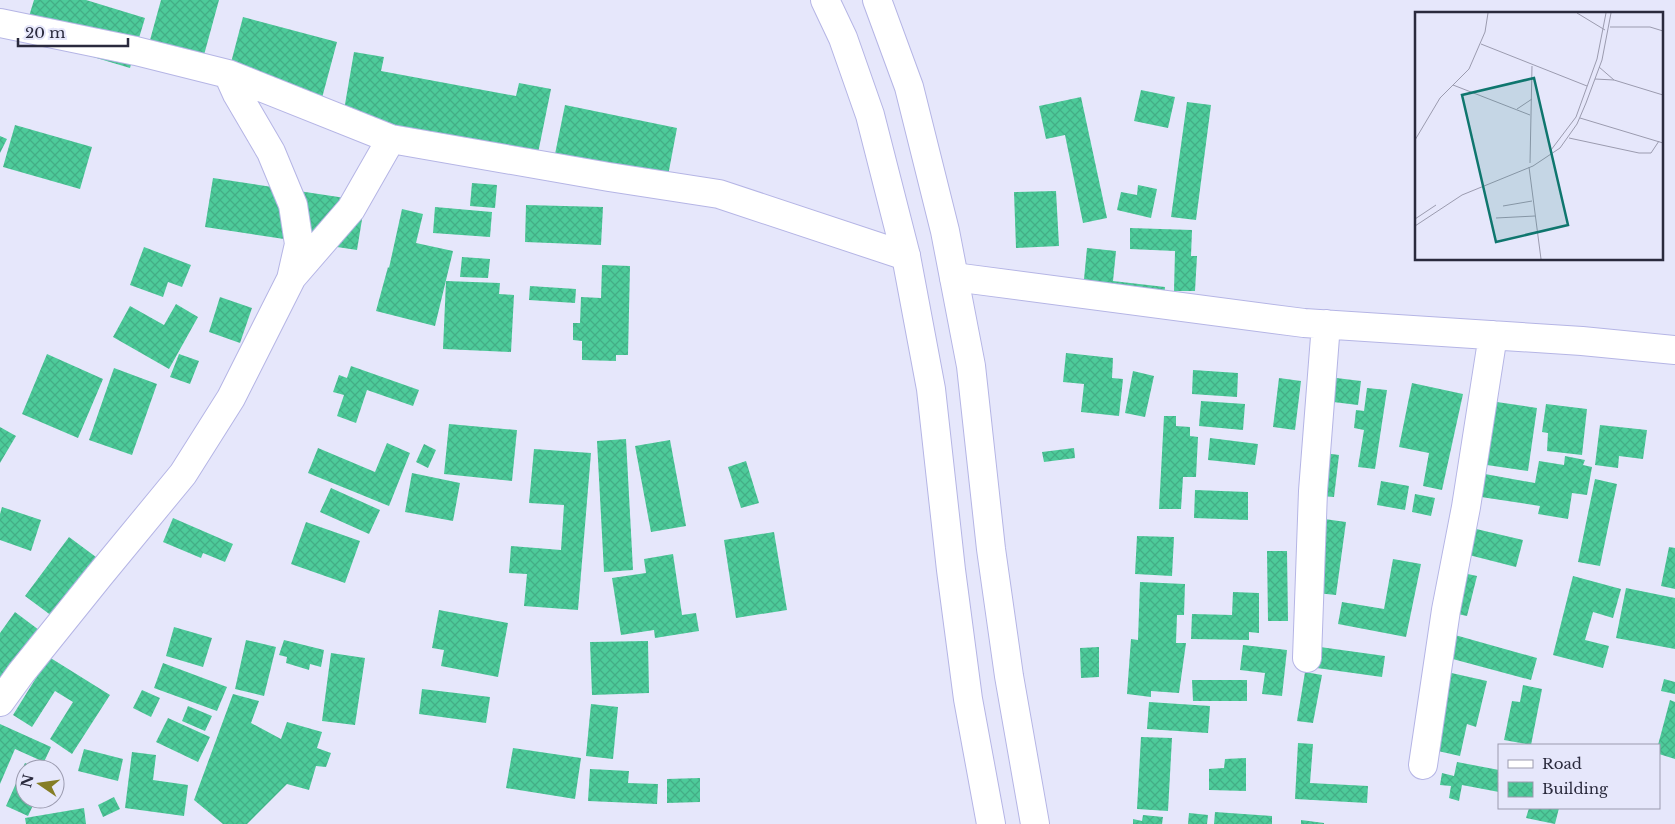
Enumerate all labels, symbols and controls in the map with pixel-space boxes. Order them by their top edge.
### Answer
inset map [1415,12,1662,260]
scale bar [18,15,128,47]
text: 20 m [25,23,65,42]
legend [1498,744,1660,809]
text: Road [1542,754,1582,773]
north arrow [15,759,65,809]
text: N [17,773,38,790]
text: Building [1542,779,1609,798]

